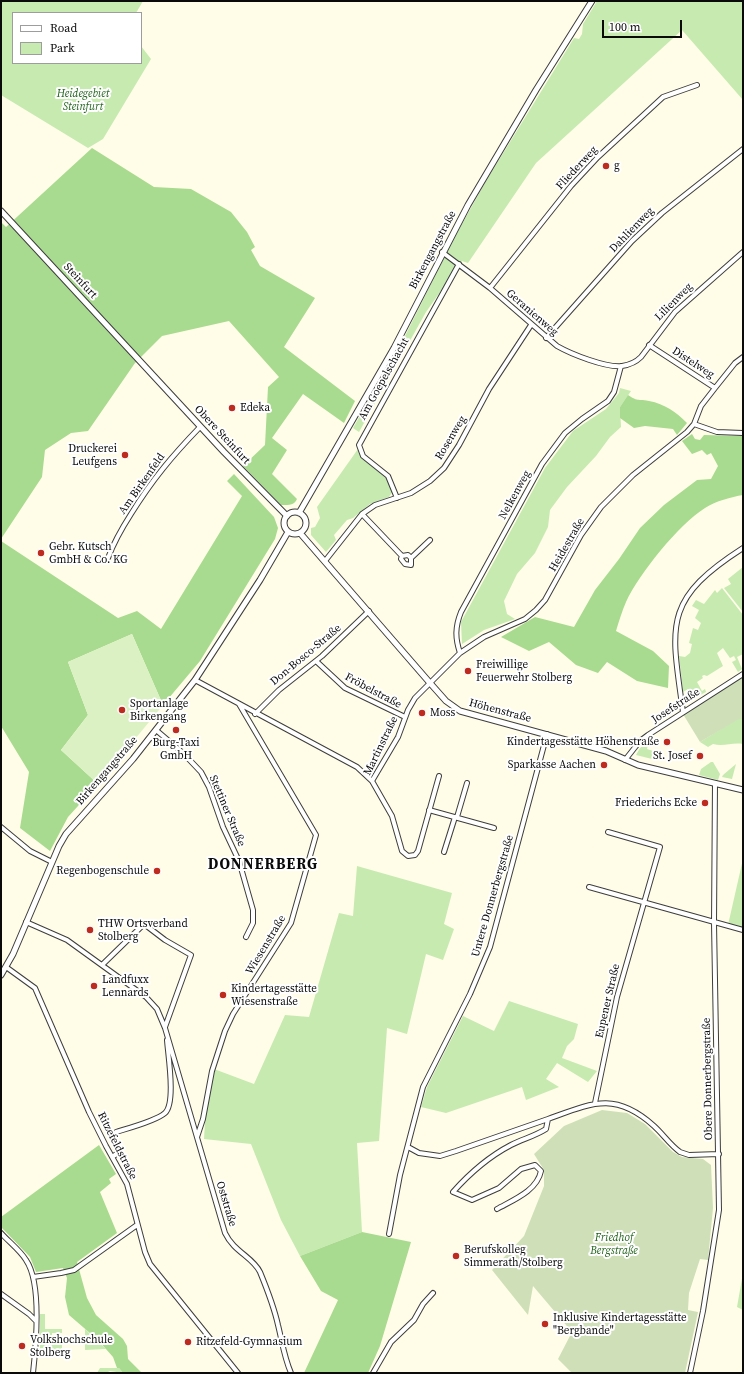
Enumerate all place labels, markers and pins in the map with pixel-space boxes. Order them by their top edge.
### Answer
place label: g [614,159,620,173]
marker: g [601,161,611,171]
place label: Edeka [240,401,270,415]
marker: Edeka [227,403,237,413]
place label: Druckerei Leufgens [68,442,117,468]
marker: Druckerei Leufgens [120,450,130,460]
place label: Gebr. Kutsch GmbH & Co. KG [49,540,127,566]
marker: Gebr. Kutsch GmbH & Co. KG [36,548,46,558]
place label: Freiwillige Feuerwehr Stolberg [476,658,572,684]
marker: Freiwillige Feuerwehr Stolberg [463,666,473,676]
place label: Sportanlage Birkengang [130,697,188,723]
marker: Sportanlage Birkengang [117,705,127,715]
place label: Moss [430,706,455,720]
marker: Moss [417,708,427,718]
marker: Burg-Taxi GmbH [171,725,181,735]
place label: Kindertagesstätte Höhenstraße [507,735,659,749]
place label: Burg-Taxi GmbH [152,736,200,762]
marker: Kindertagesstätte Höhenstraße [662,737,672,747]
place label: St. Josef [653,749,692,763]
marker: St. Josef [695,751,705,761]
place label: Sparkasse Aachen [508,758,596,772]
marker: Sparkasse Aachen [599,760,609,770]
place label: Friederichs Ecke [615,796,697,810]
marker: Friederichs Ecke [700,798,710,808]
place label: Regenbogenschule [56,864,149,878]
marker: Regenbogenschule [152,866,162,876]
place label: THW Ortsverband Stolberg [98,917,188,943]
marker: THW Ortsverband Stolberg [85,925,95,935]
place label: Landfuxx Lennards [102,973,149,999]
marker: Landfuxx Lennards [89,981,99,991]
place label: Kindertagesstätte Wiesenstraße [231,982,317,1008]
marker: Kindertagesstätte Wiesenstraße [218,990,228,1000]
place label: Berufskolleg Simmerath/Stolberg [464,1243,563,1269]
marker: Berufskolleg Simmerath/Stolberg [451,1251,461,1261]
place label: Inklusive Kindertagesstätte "Bergbande" [553,1311,687,1337]
marker: Inklusive Kindertagesstätte "Bergbande" [540,1319,550,1329]
place label: Volkshochschule Stolberg [30,1333,113,1359]
place label: Ritzefeld-Gymnasium [196,1335,303,1349]
marker: Ritzefeld-Gymnasium [183,1337,193,1347]
marker: Volkshochschule Stolberg [17,1341,27,1351]

